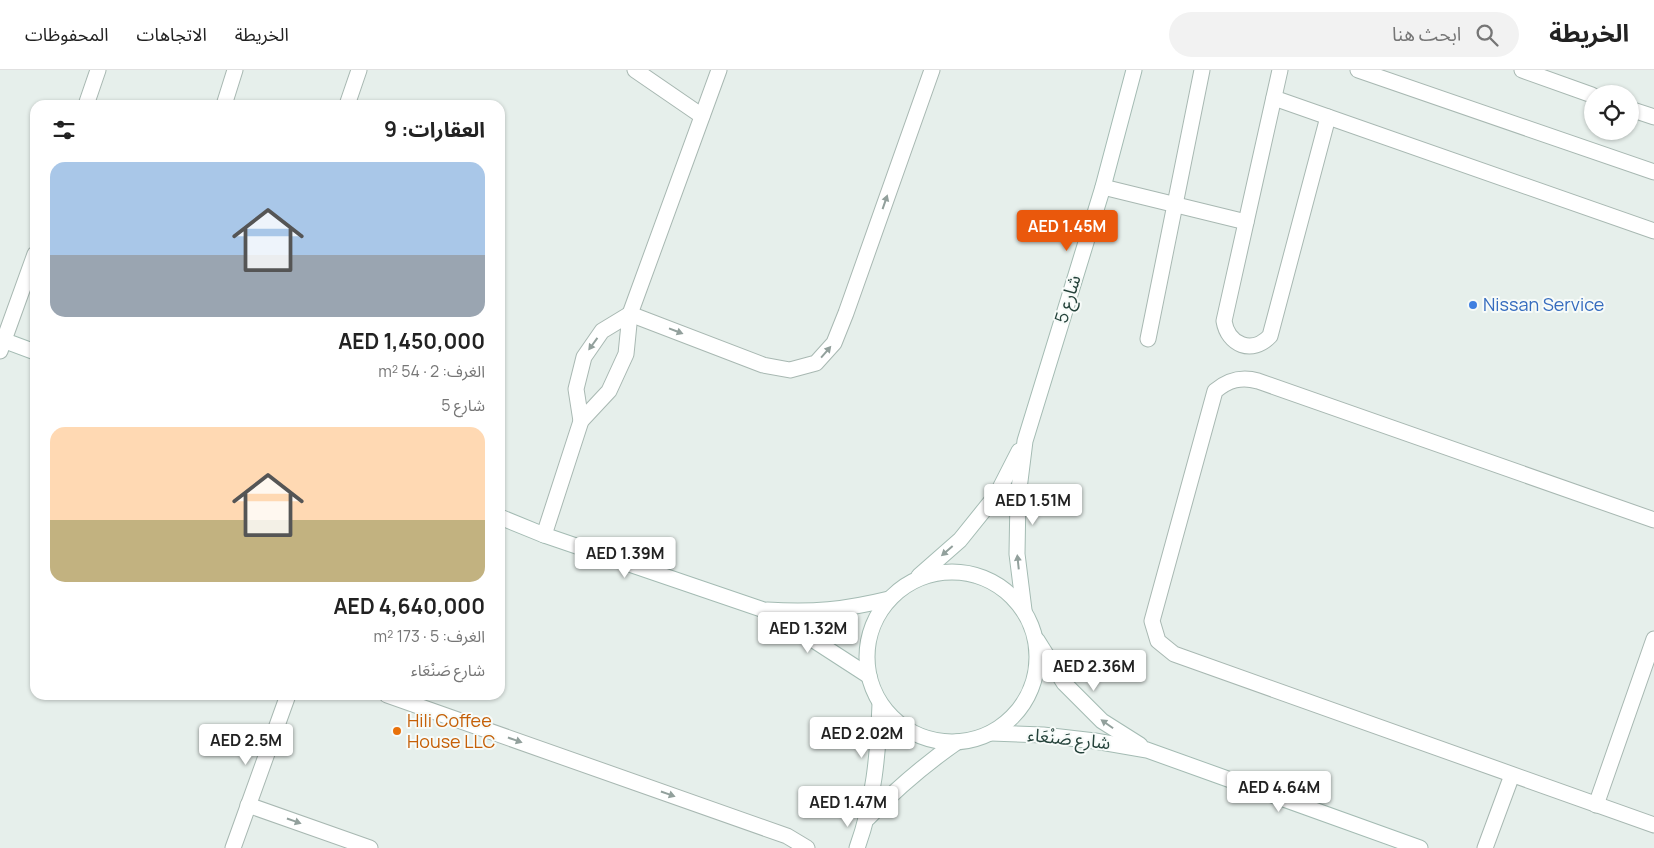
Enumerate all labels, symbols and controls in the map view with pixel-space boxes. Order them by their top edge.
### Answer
search box [1169,12,1519,57]
text: الخريطة [1549,16,1629,49]
text: ابحث هنا [1392,21,1461,47]
icon: search [1473,21,1501,49]
text: المحفوظات [25,22,109,46]
text: الاتجاهات [137,22,207,46]
text: الخريطة [235,22,289,46]
map controls [1584,85,1639,140]
button: locate [1584,85,1639,140]
text: العقارات: 9 [384,115,485,143]
icon: filters [50,116,78,144]
one-way arrow [881,194,889,209]
icon: home [223,195,313,285]
pin: AED 1.45M [1010,210,1124,252]
text: AED 1.45M [1028,215,1106,237]
street label: شارع 5 [1048,272,1089,327]
place label: Nissan Service [1483,292,1604,316]
marker: Nissan Service [1467,299,1479,311]
text: AED 1,450,000 [338,327,485,355]
one-way arrow [669,327,684,335]
one-way arrow [588,337,598,351]
one-way arrow [820,347,832,359]
text: الغرف: 2 · 54 m² [378,360,485,382]
text: شارع 5 [441,394,485,416]
icon: home [223,460,313,550]
pin: AED 1.51M [976,484,1090,526]
text: AED 1.51M [995,489,1071,511]
pin: AED 1.39M [568,536,682,579]
text: AED 1.39M [586,542,664,564]
one-way arrow [941,546,954,557]
one-way arrow [1014,553,1022,569]
text: AED 4,640,000 [334,592,485,620]
pin: AED 1.32M [751,612,865,654]
text: AED 1.32M [769,617,847,639]
text: الغرف: 5 · 173 m² [374,625,485,647]
pin: AED 2.36M [1037,650,1151,692]
text: AED 2.36M [1053,655,1135,677]
text: شارع صَنْعَاء [411,659,485,681]
place label: Hili Coffee House LLC [407,708,496,753]
pin: AED 2.02M [805,716,919,759]
one-way arrow [1100,719,1113,729]
text: AED 2.02M [821,722,903,744]
street label: شارع صَنْعَاء [1026,722,1112,757]
pin: AED 2.5M [194,724,298,766]
marker: Hili Coffee House LLC [391,725,403,737]
text: AED 2.5M [210,729,282,751]
one-way arrow [508,736,523,744]
pin: AED 4.64M [1222,770,1336,813]
text: AED 4.64M [1238,776,1320,798]
pin: AED 1.47M [791,786,905,828]
one-way arrow [661,791,676,798]
text: AED 1.47M [809,791,887,813]
one-way arrow [287,817,302,825]

